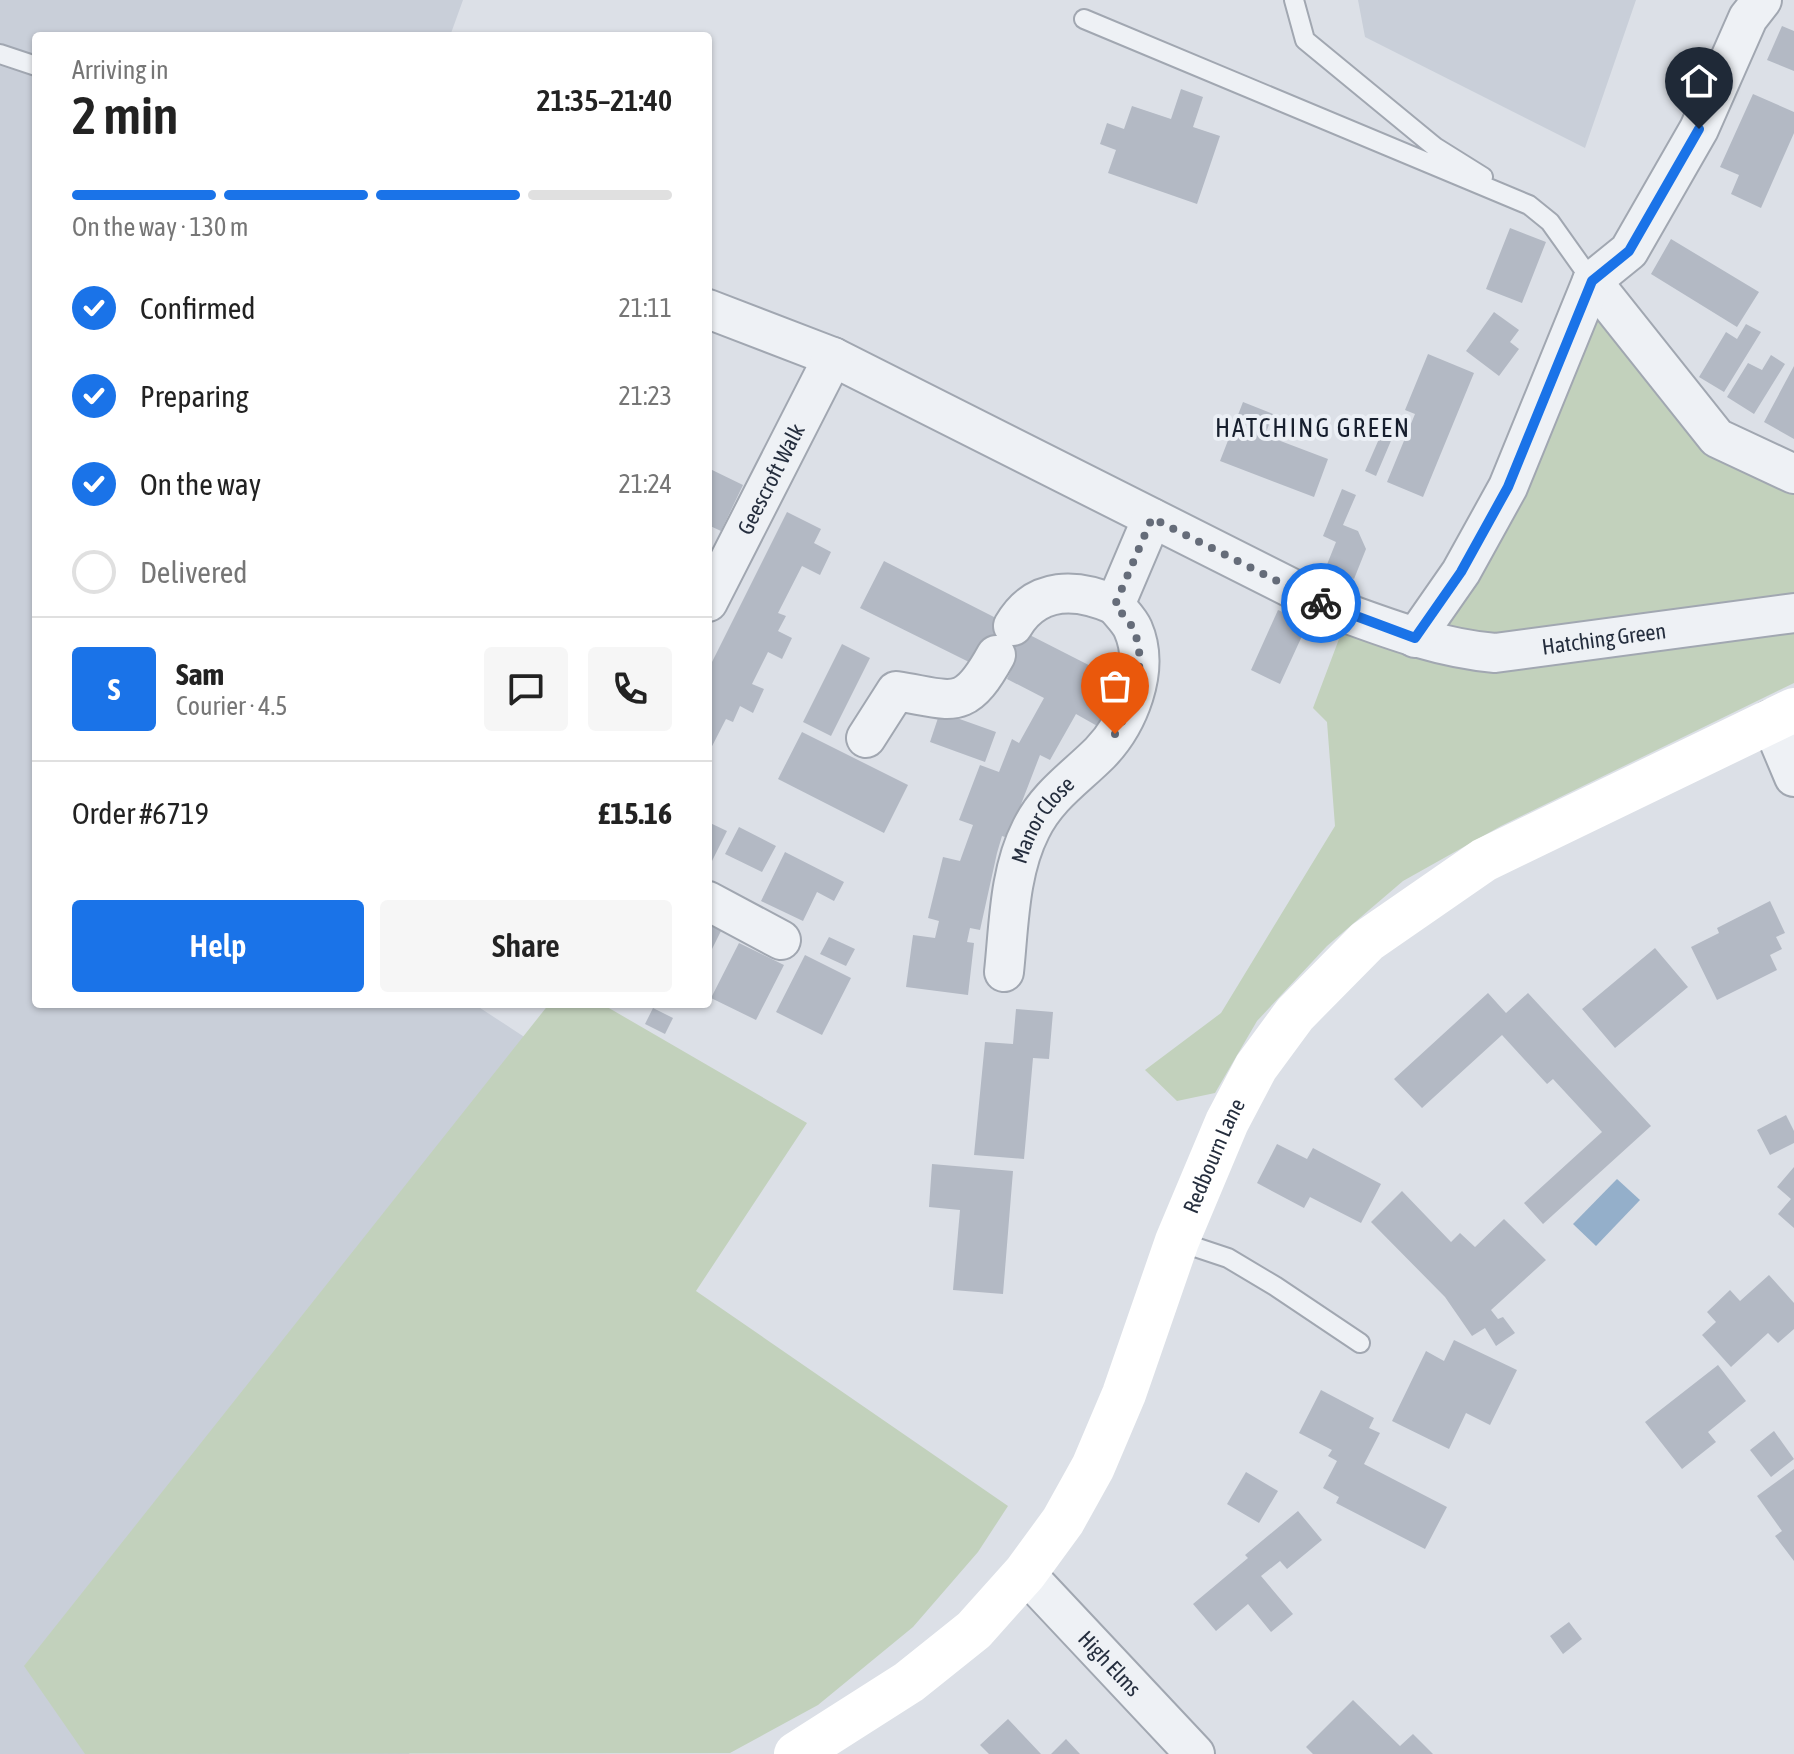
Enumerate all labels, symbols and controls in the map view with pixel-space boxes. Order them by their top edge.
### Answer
pin [1665,47,1733,129]
text: Arriving in [72,55,169,85]
icon: home [1677,59,1721,103]
text: 21:35–21:40 [537,83,672,117]
text: 2 min [72,85,178,145]
text: On the way · 130 m [72,212,249,242]
icon: check [72,286,116,330]
text: Confirmed [140,291,255,325]
text: 21:11 [618,293,672,323]
icon: check [72,374,116,418]
text: Preparing [140,379,249,413]
text: 21:23 [618,381,672,411]
district label: HATCHING GREEN [1215,413,1411,443]
street label: Geescroft Walk [732,419,810,539]
icon: check [72,462,116,506]
text: On the way [140,467,261,501]
text: 21:24 [618,469,672,499]
text: Delivered [140,555,248,589]
courier [1281,563,1361,643]
icon: bike [1299,581,1343,625]
street label: Hatching Green [1540,617,1668,660]
button: chat [484,647,568,731]
button: phone [588,647,672,731]
pin [1081,652,1149,734]
text: Sam [176,657,224,691]
icon: bag [1093,664,1137,708]
text: S [108,672,120,706]
text: Courier · 4.5 [176,691,287,721]
street label: Manor Close [1006,771,1079,866]
text: Order #6719 [72,796,209,830]
text: £15.16 [598,796,672,830]
button: Help [72,900,364,992]
button: Share [380,900,672,992]
street label: Redbourn Lane [1177,1094,1250,1217]
street label: High Elms [1073,1625,1147,1702]

